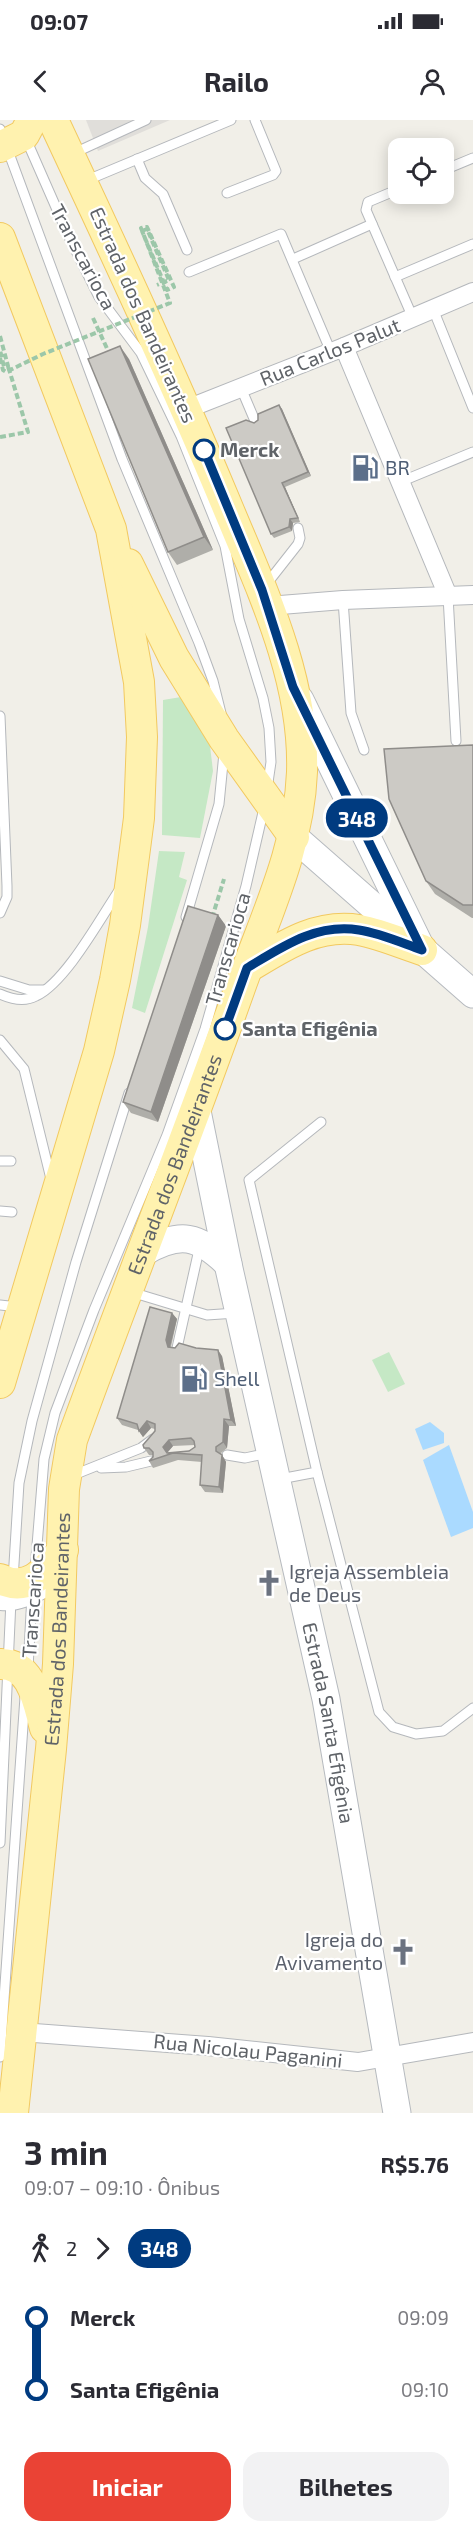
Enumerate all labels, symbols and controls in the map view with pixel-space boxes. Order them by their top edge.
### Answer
text: 09:07 [30,8,88,34]
icon: back [24,65,57,98]
text: Railo [204,65,269,97]
icon: person [416,65,449,98]
map controls [388,138,454,204]
button: locate [388,138,454,204]
street label: Transcarioca [46,200,122,314]
street label: Estrada dos Bandeirantes [85,203,202,426]
street label: Rua Carlos Palut [256,312,404,390]
place label: Merck [220,437,280,461]
marker: Merck [193,439,215,461]
fuel station icon: BR [350,453,380,483]
place label: BR [385,455,410,479]
line badge: 348 [322,798,392,838]
text: 348 [338,806,376,831]
street label: Transcarioca [199,889,255,1008]
place label: Santa Efigênia [242,1016,378,1040]
marker: Santa Efigênia [214,1018,236,1040]
street label: Estrada dos Bandeirantes [122,1051,226,1278]
fuel station icon: Shell [179,1364,209,1394]
place label: Shell [214,1366,260,1390]
street label: Estrada dos Bandeirantes [38,1512,74,1747]
street label: Transcarioca [16,1541,48,1659]
place label: Igreja Assembleia de Deus [289,1559,449,1606]
church icon: Igreja Assembleia de Deus [254,1568,284,1598]
street label: Estrada Santa Efigênia [298,1620,360,1825]
place label: Igreja do Avivamento [275,1927,383,1974]
church icon: Igreja do Avivamento [388,1937,418,1967]
street label: Rua Nicolau Paganini [152,2028,344,2072]
text: 3 min [24,2132,108,2172]
text: R$5.76 [381,2151,449,2177]
text: 09:07 – 09:10 · Ônibus [24,2175,220,2199]
icon: walk [24,2232,57,2265]
icon: forward [86,2232,119,2265]
text: 2 [66,2236,77,2260]
text: 348 [140,2236,179,2261]
text: Merck [70,2304,135,2330]
text: 09:09 [397,2305,449,2329]
text: Santa Efigênia [70,2376,219,2402]
text: 09:10 [401,2377,449,2401]
button: Iniciar [24,2452,231,2521]
button: Bilhetes [243,2452,449,2521]

